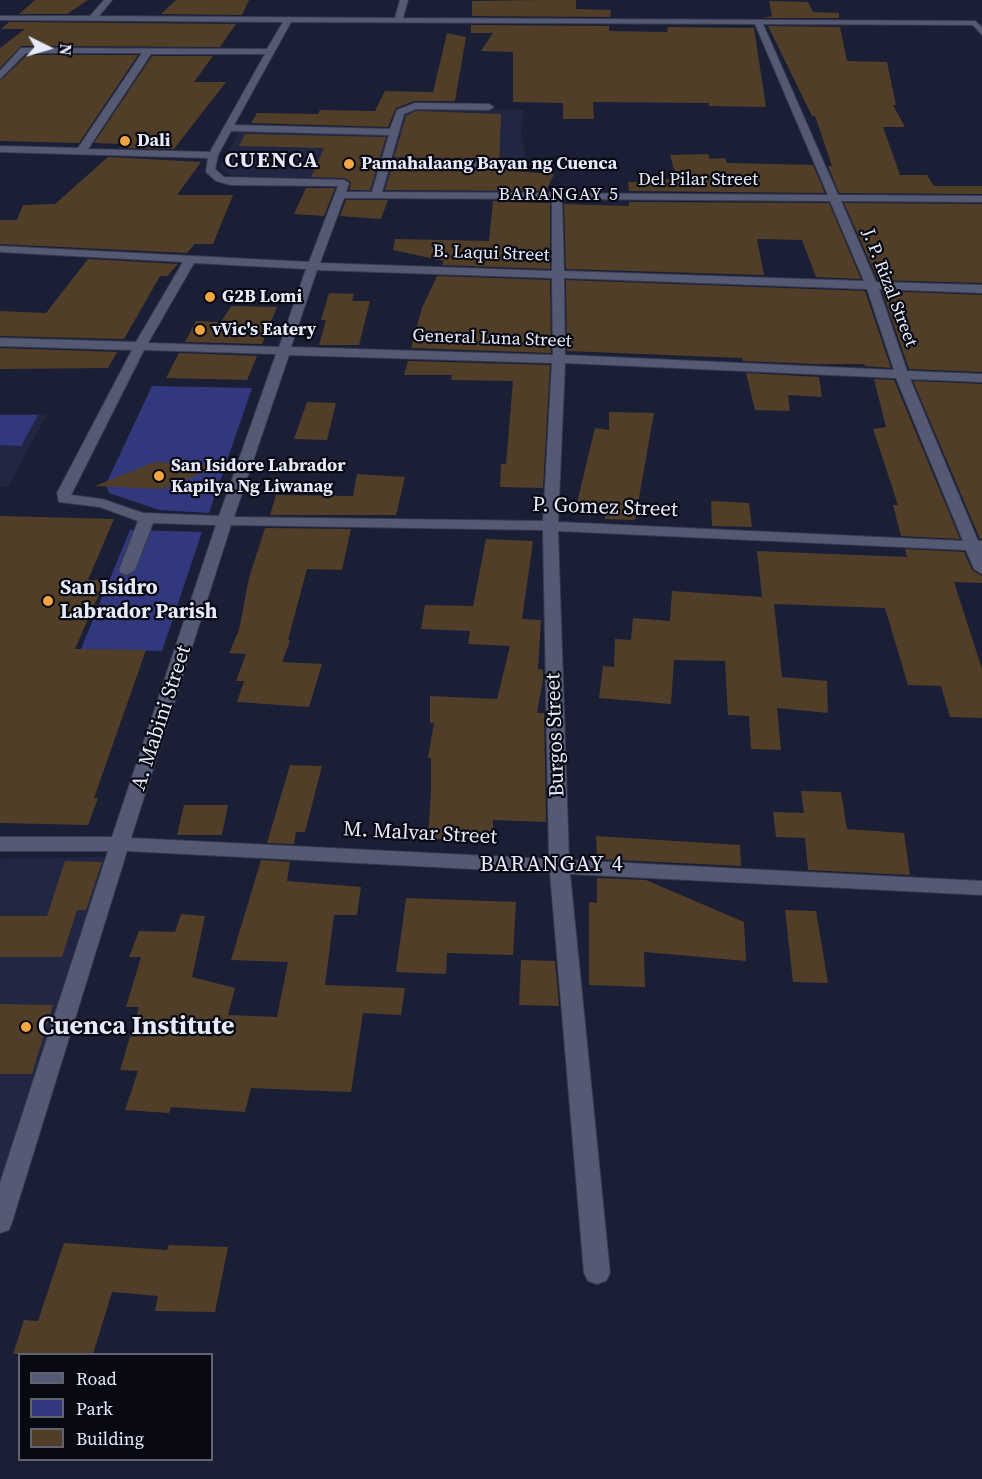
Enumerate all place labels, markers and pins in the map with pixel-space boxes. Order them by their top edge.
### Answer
place label: Dali [137,130,170,152]
marker: Dali [118,134,132,148]
place label: Pamahalaang Bayan ng Cuenca [361,153,617,175]
marker: Pamahalaang Bayan ng Cuenca [342,157,356,171]
place label: G2B Lomi [222,286,302,308]
marker: G2B Lomi [203,290,217,304]
place label: vVic's Eatery [212,319,316,341]
marker: vVic's Eatery [193,323,207,337]
place label: San Isidore Labrador Kapilya Ng Liwanag [171,455,346,498]
marker: San Isidore Labrador Kapilya Ng Liwanag [152,469,166,483]
place label: San Isidro Labrador Parish [60,576,217,626]
marker: San Isidro Labrador Parish [41,594,55,608]
place label: Cuenca Institute [38,1011,235,1043]
marker: Cuenca Institute [19,1020,33,1034]

